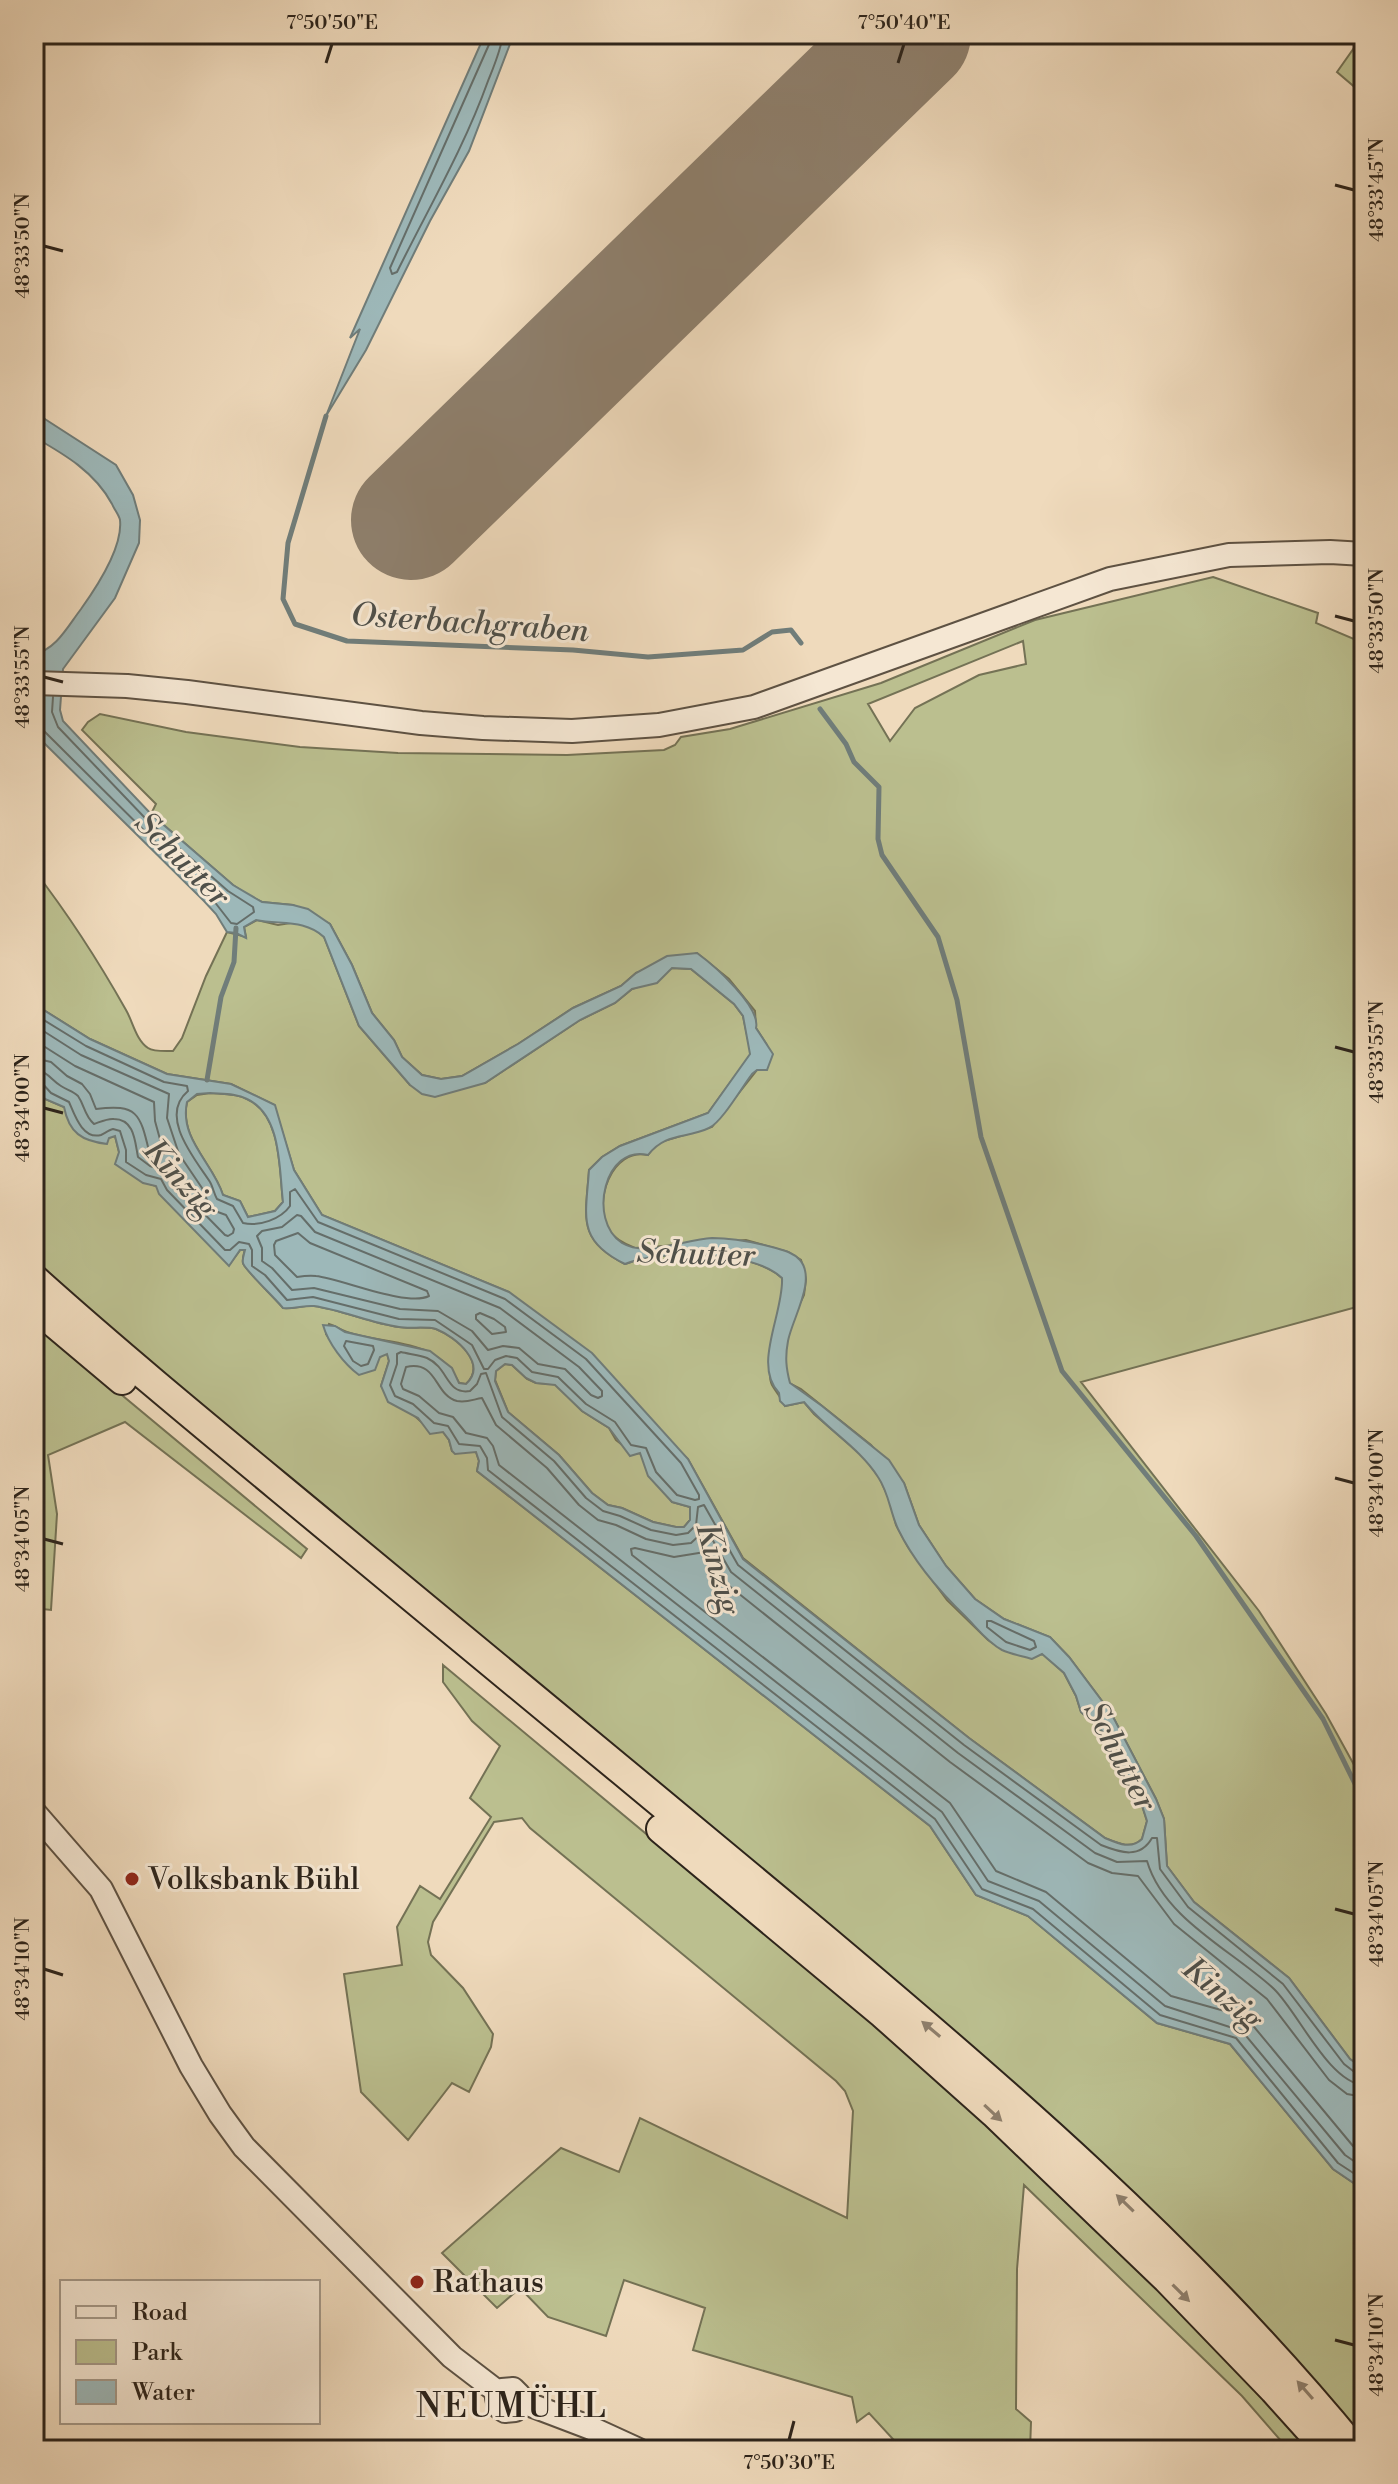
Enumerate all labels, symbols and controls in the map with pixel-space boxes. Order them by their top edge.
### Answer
text: 7°50'50"E [286,11,378,36]
text: 7°50'40"E [858,11,950,36]
text: 48°33'45"N [1365,138,1390,242]
text: 48°33'50"N [11,193,36,299]
text: 48°33'50"N [1365,568,1390,674]
water label: Osterbachgraben [350,595,591,651]
text: 48°33'55"N [11,625,36,728]
water label: Schutter [126,804,239,917]
text: 48°33'55"N [1365,1000,1390,1103]
text: 48°34'00"N [11,1054,36,1162]
water label: Kinzig [134,1131,227,1228]
water label: Schutter [636,1232,757,1276]
text: 48°34'00"N [1365,1429,1390,1537]
text: 48°34'05"N [11,1486,36,1592]
water label: Kinzig [687,1518,750,1620]
water label: Schutter [1075,1695,1166,1819]
place label: Volksbank Bühl [147,1861,360,1899]
text: 48°34'05"N [1365,1861,1390,1967]
marker: Volksbank Bühl [123,1870,141,1888]
text: 48°34'10"N [11,1917,36,2021]
water label: Kinzig [1174,1949,1272,2040]
one-way arrow [922,2021,942,2038]
one-way arrow [984,2103,1003,2121]
one-way arrow [1116,2194,1135,2212]
place label: Rathaus [433,2264,544,2302]
marker: Rathaus [408,2273,426,2291]
legend [60,2280,320,2424]
one-way arrow [1171,2283,1190,2302]
text: 48°34'10"N [1365,2293,1390,2397]
text: Road [132,2298,188,2328]
text: Park [132,2338,183,2368]
text: Water [131,2378,195,2408]
one-way arrow [1296,2381,1314,2400]
district label: NEUMÜHL [416,2383,608,2428]
text: 7°50'30"E [743,2451,835,2476]

